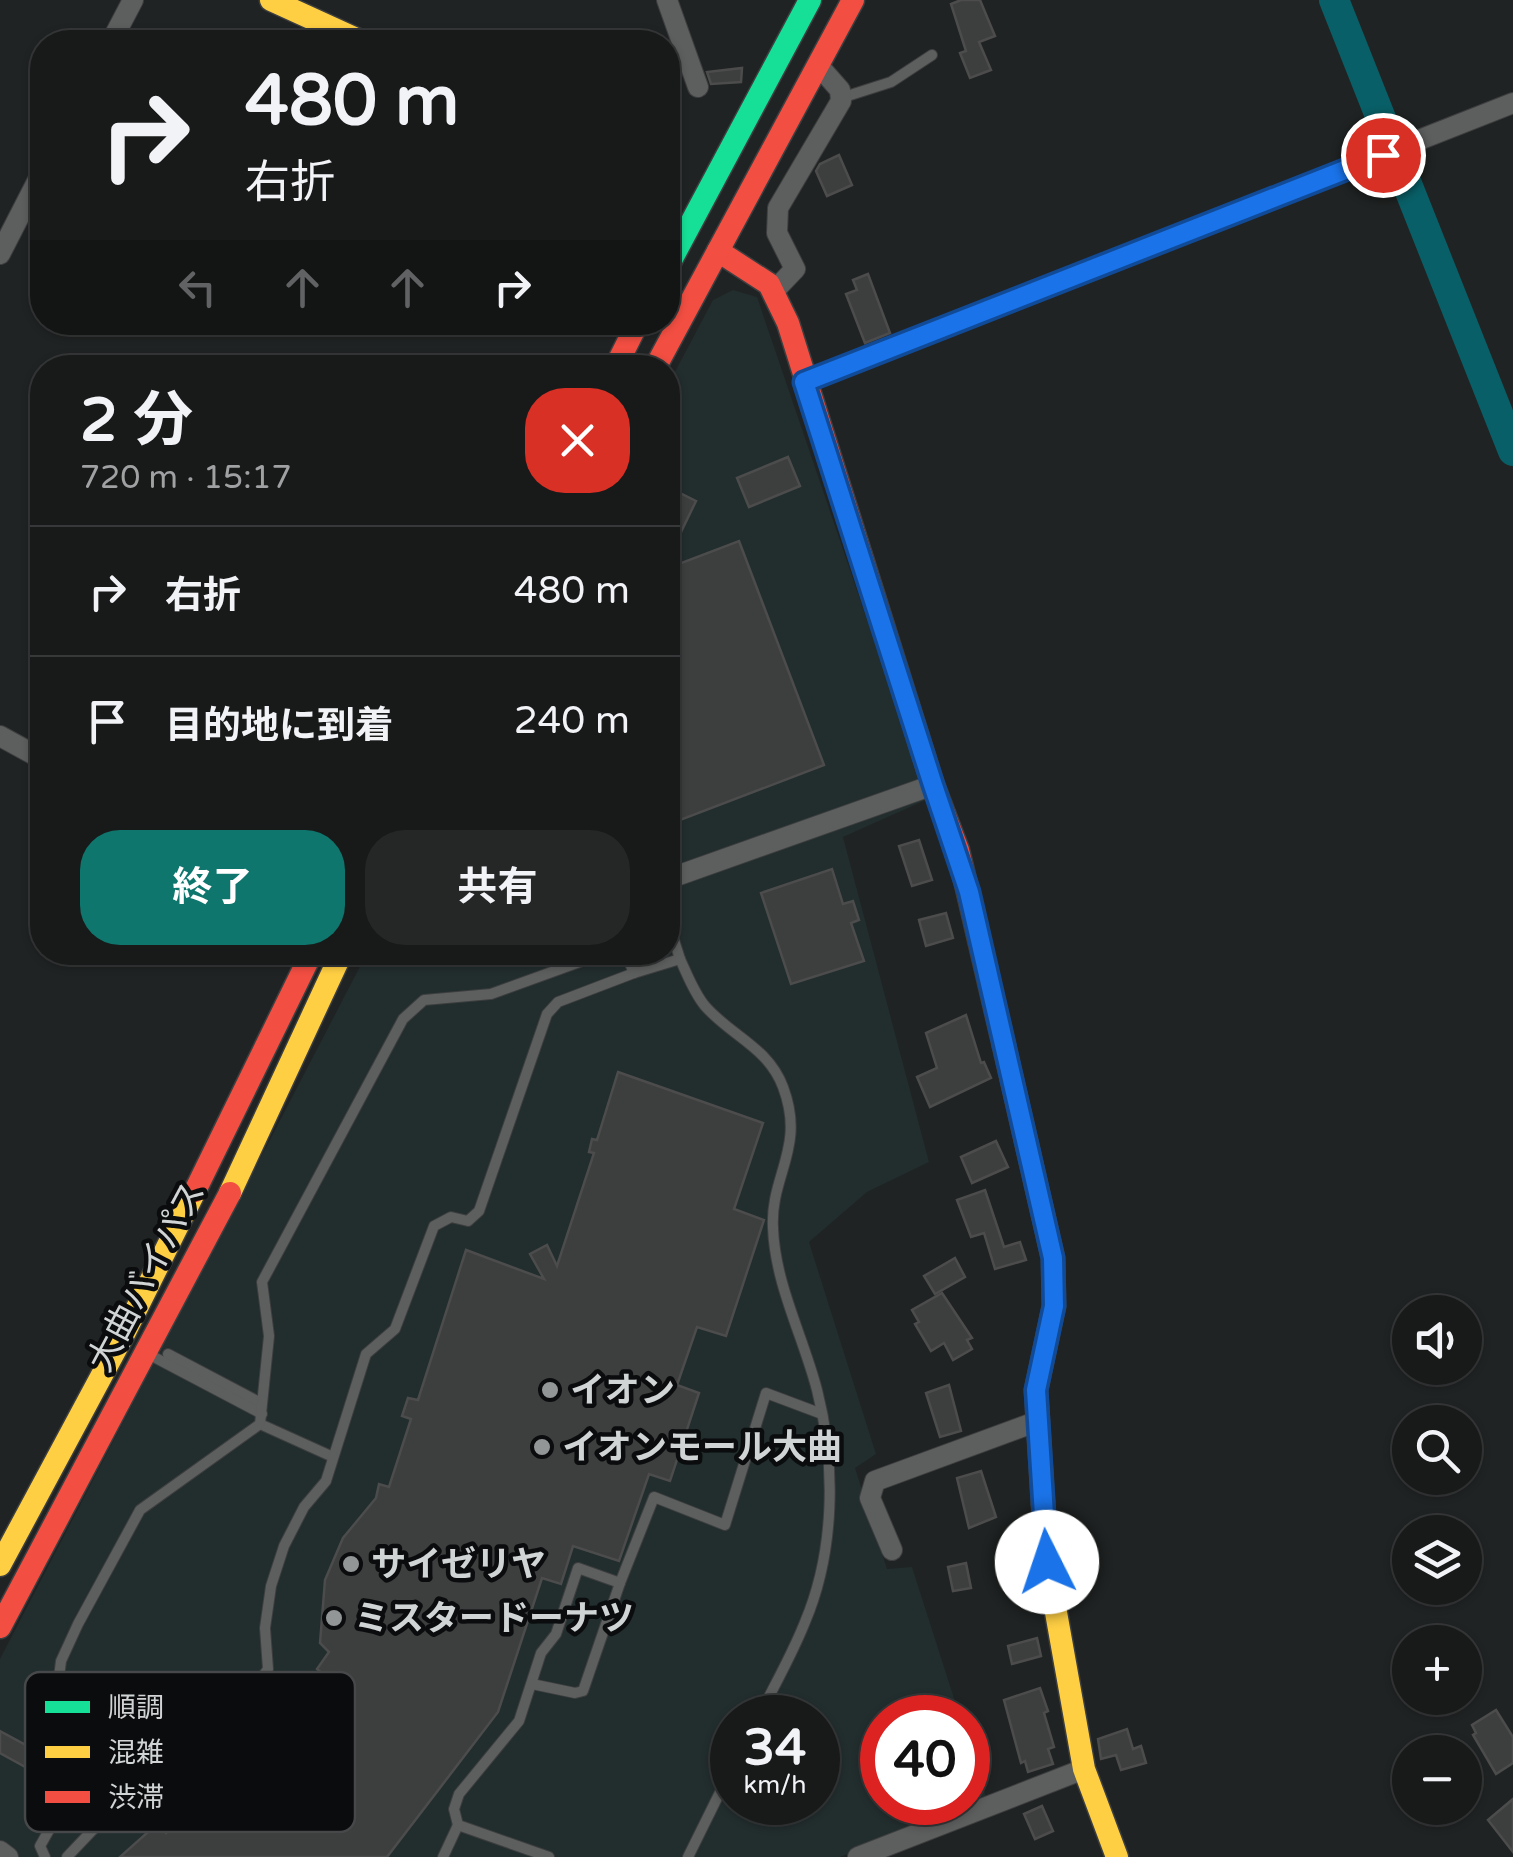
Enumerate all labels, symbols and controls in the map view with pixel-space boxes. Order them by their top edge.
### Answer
text: 480 m [245,60,459,144]
icon: right [80,70,210,200]
pin [1341,113,1426,198]
icon: arrive [1356,128,1411,183]
text: 右折 [245,156,335,210]
icon: left [170,260,225,315]
icon: ahead [275,260,330,315]
icon: ahead [380,260,435,315]
icon: right [485,260,540,315]
text: 2 分 [80,385,193,457]
button: close [525,388,630,493]
text: 720 m · 15:17 [80,459,292,497]
icon: right [80,564,135,619]
text: 480 m [514,568,630,614]
text: 右折 [165,573,241,619]
icon: arrive [80,694,135,749]
text: 240 m [514,698,630,744]
text: 目的地に到着 [165,703,393,749]
button: 終了 [80,830,345,945]
button: 共有 [365,830,630,945]
street label: 大曲バイパス [79,1174,215,1379]
map controls [1392,1295,1482,1825]
button: sound [1392,1295,1482,1385]
place label: イオン [570,1370,675,1412]
marker: イオン [539,1379,561,1401]
button: search [1392,1405,1482,1495]
place label: イオンモール大曲 [562,1427,842,1469]
marker: イオンモール大曲 [531,1436,553,1458]
position arrow [995,1510,1099,1614]
button: layers [1392,1515,1482,1605]
place label: サイゼリヤ [371,1544,546,1586]
marker: サイゼリヤ [340,1553,362,1575]
place label: ミスタードーナツ [354,1598,634,1640]
marker: ミスタードーナツ [323,1607,345,1629]
button: + [1392,1625,1482,1715]
legend [25,1672,355,1832]
text: 順調 [108,1691,164,1725]
speed limit sign: 40 [860,1695,990,1825]
text: 34 [744,1718,806,1778]
button: − [1392,1735,1482,1825]
text: 混雑 [108,1736,164,1770]
text: km/h [744,1770,806,1800]
text: 渋滞 [108,1781,164,1815]

